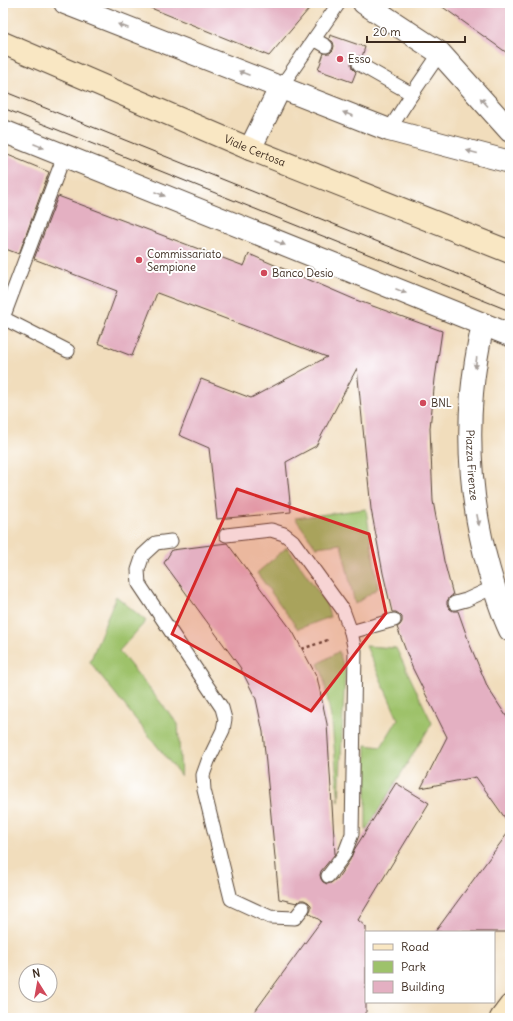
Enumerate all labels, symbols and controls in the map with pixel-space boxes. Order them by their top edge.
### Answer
scale bar [367,18,465,44]
one-way arrow [117,22,129,28]
text: 20 m [373,24,401,39]
place label: Esso [348,52,371,66]
marker: Esso [335,54,345,64]
one-way arrow [237,70,249,76]
one-way arrow [479,97,489,107]
one-way arrow [342,111,354,117]
street label: Viale Certosa [222,132,288,169]
one-way arrow [34,143,46,149]
one-way arrow [466,149,478,155]
one-way arrow [154,192,166,198]
one-way arrow [275,240,287,246]
place label: Commissariato Sempione [147,247,221,274]
marker: Commissariato Sempione [134,255,144,265]
place label: Banco Desio [272,266,334,280]
marker: Banco Desio [259,268,269,278]
one-way arrow [395,289,407,295]
one-way arrow [473,357,479,369]
place label: BNL [431,396,452,410]
marker: BNL [418,398,428,408]
street label: Piazza Firenze [463,430,482,501]
one-way arrow [475,514,481,526]
legend [365,931,495,1003]
text: Road [401,939,429,954]
text: Park [401,959,426,974]
north arrow [18,963,58,1003]
text: N [31,966,41,981]
text: Building [401,979,445,994]

